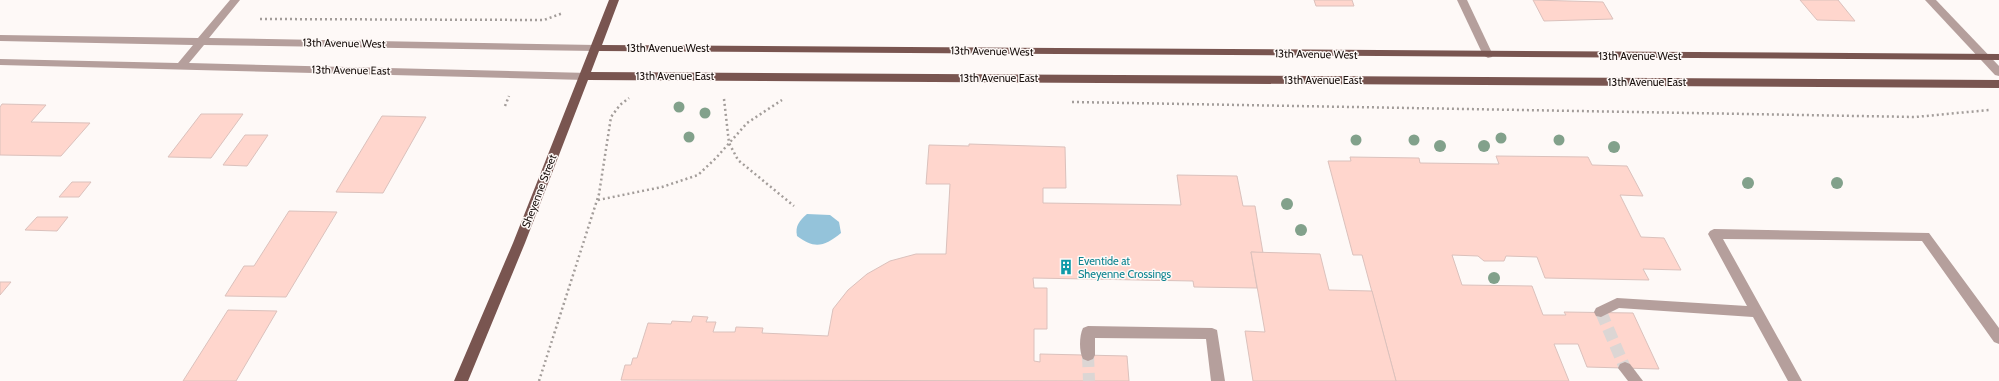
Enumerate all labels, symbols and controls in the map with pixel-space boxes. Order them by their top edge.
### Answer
street label: 13th Avenue West [302,35,386,51]
street label: 13th Avenue West [627,41,710,55]
street label: 13th Avenue West [950,43,1034,59]
street label: 13th Avenue West [1274,46,1358,62]
street label: 13th Avenue West [1599,49,1682,63]
street label: 13th Avenue East [312,62,391,78]
street label: 13th Avenue East [636,69,715,83]
street label: 13th Avenue East [960,71,1039,85]
street label: 13th Avenue East [1284,73,1363,87]
street label: 13th Avenue East [1608,75,1687,89]
street label: Sheyenne Street [519,152,560,230]
place label: Eventide at Sheyenne Crossings [1078,254,1172,281]
building icon: Eventide at Sheyenne Crossings [1057,258,1075,276]

